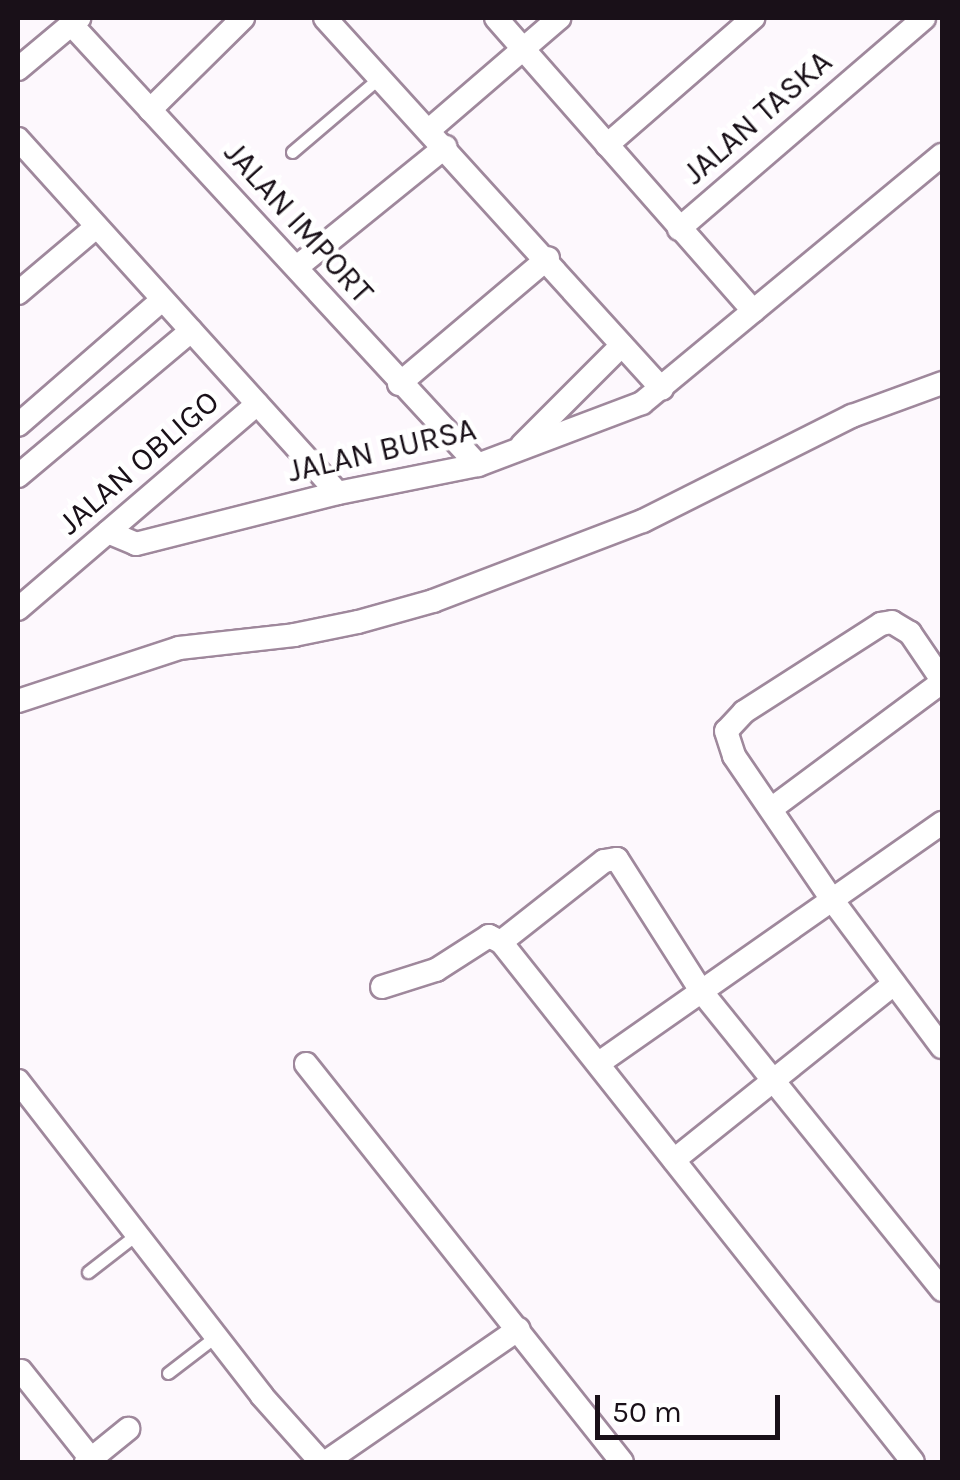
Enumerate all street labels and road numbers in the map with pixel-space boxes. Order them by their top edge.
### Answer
street label: JALAN TASKA [676,43,840,193]
street label: JALAN IMPORT [215,134,381,312]
street label: JALAN OBLIGO [51,383,227,543]
street label: JALAN BURSA [284,411,480,491]

